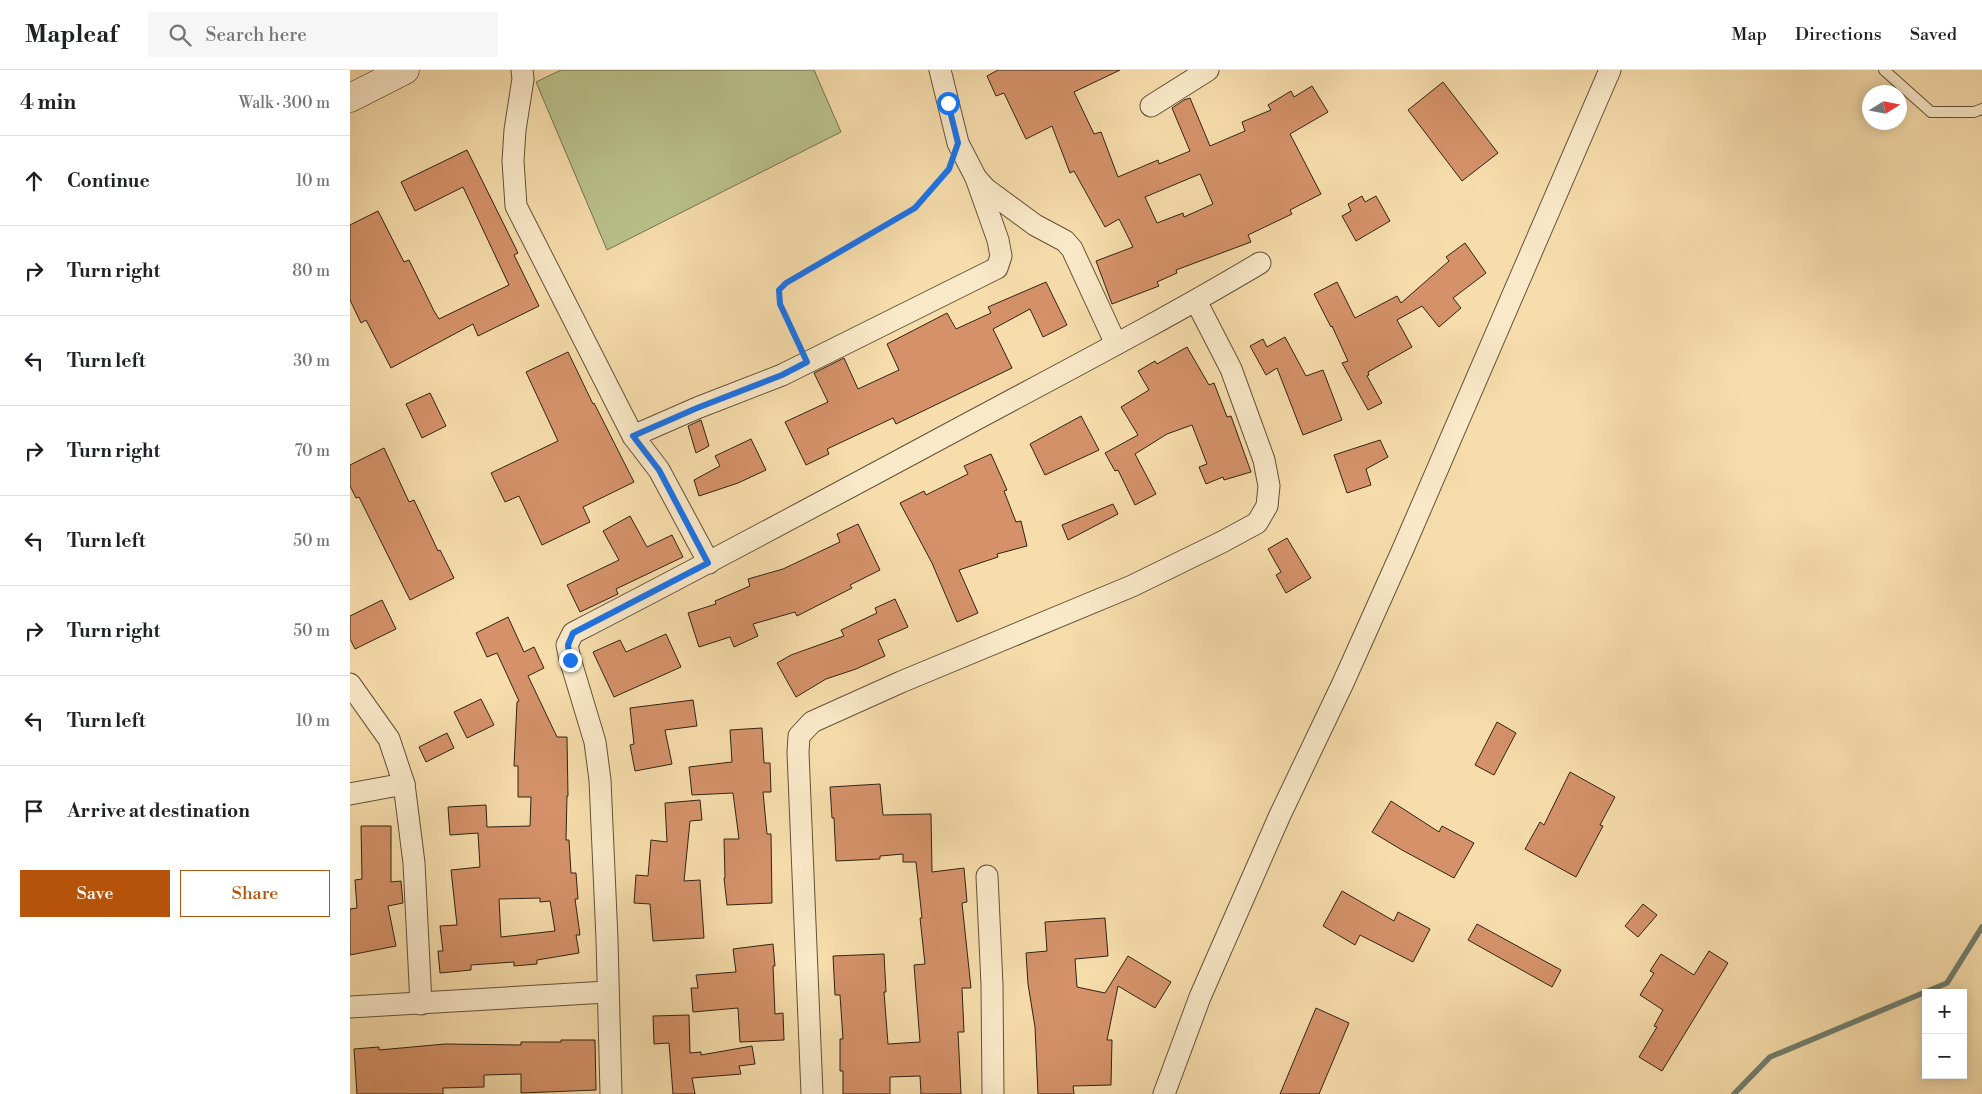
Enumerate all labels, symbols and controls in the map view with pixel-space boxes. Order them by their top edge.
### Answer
search box [148,12,498,57]
text: Mapleaf [25,20,118,50]
icon: search [166,21,194,49]
text: Search here [206,23,307,47]
text: Map [1731,23,1767,46]
text: Directions [1795,23,1882,46]
text: Saved [1910,23,1957,46]
north arrow [1862,85,1907,130]
text: 4 min [20,90,76,116]
route start [937,92,960,115]
text: Walk · 300 m [239,93,330,113]
icon: ahead [20,167,48,195]
text: Continue [67,169,150,193]
text: 10 m [296,171,330,191]
icon: right [20,257,48,285]
text: Turn right [67,259,160,283]
text: 80 m [292,261,330,281]
icon: left [20,347,48,375]
text: Turn left [67,349,146,373]
text: 30 m [293,351,330,371]
icon: right [20,437,48,465]
text: Turn right [67,439,160,463]
text: 70 m [294,441,330,461]
icon: left [20,527,48,555]
text: Turn left [67,529,146,553]
text: 50 m [293,531,330,551]
icon: right [20,617,48,645]
text: Turn right [67,619,160,643]
text: 50 m [293,621,330,641]
route end [559,649,582,672]
icon: left [20,707,48,735]
text: Turn left [67,709,146,733]
text: 10 m [296,711,330,731]
icon: arrive [20,797,48,825]
text: Arrive at destination [67,799,250,823]
button: Save [20,870,170,917]
button: Share [180,870,330,917]
map controls [1922,989,1967,1079]
button: + [1922,989,1967,1034]
button: − [1922,1034,1967,1079]

